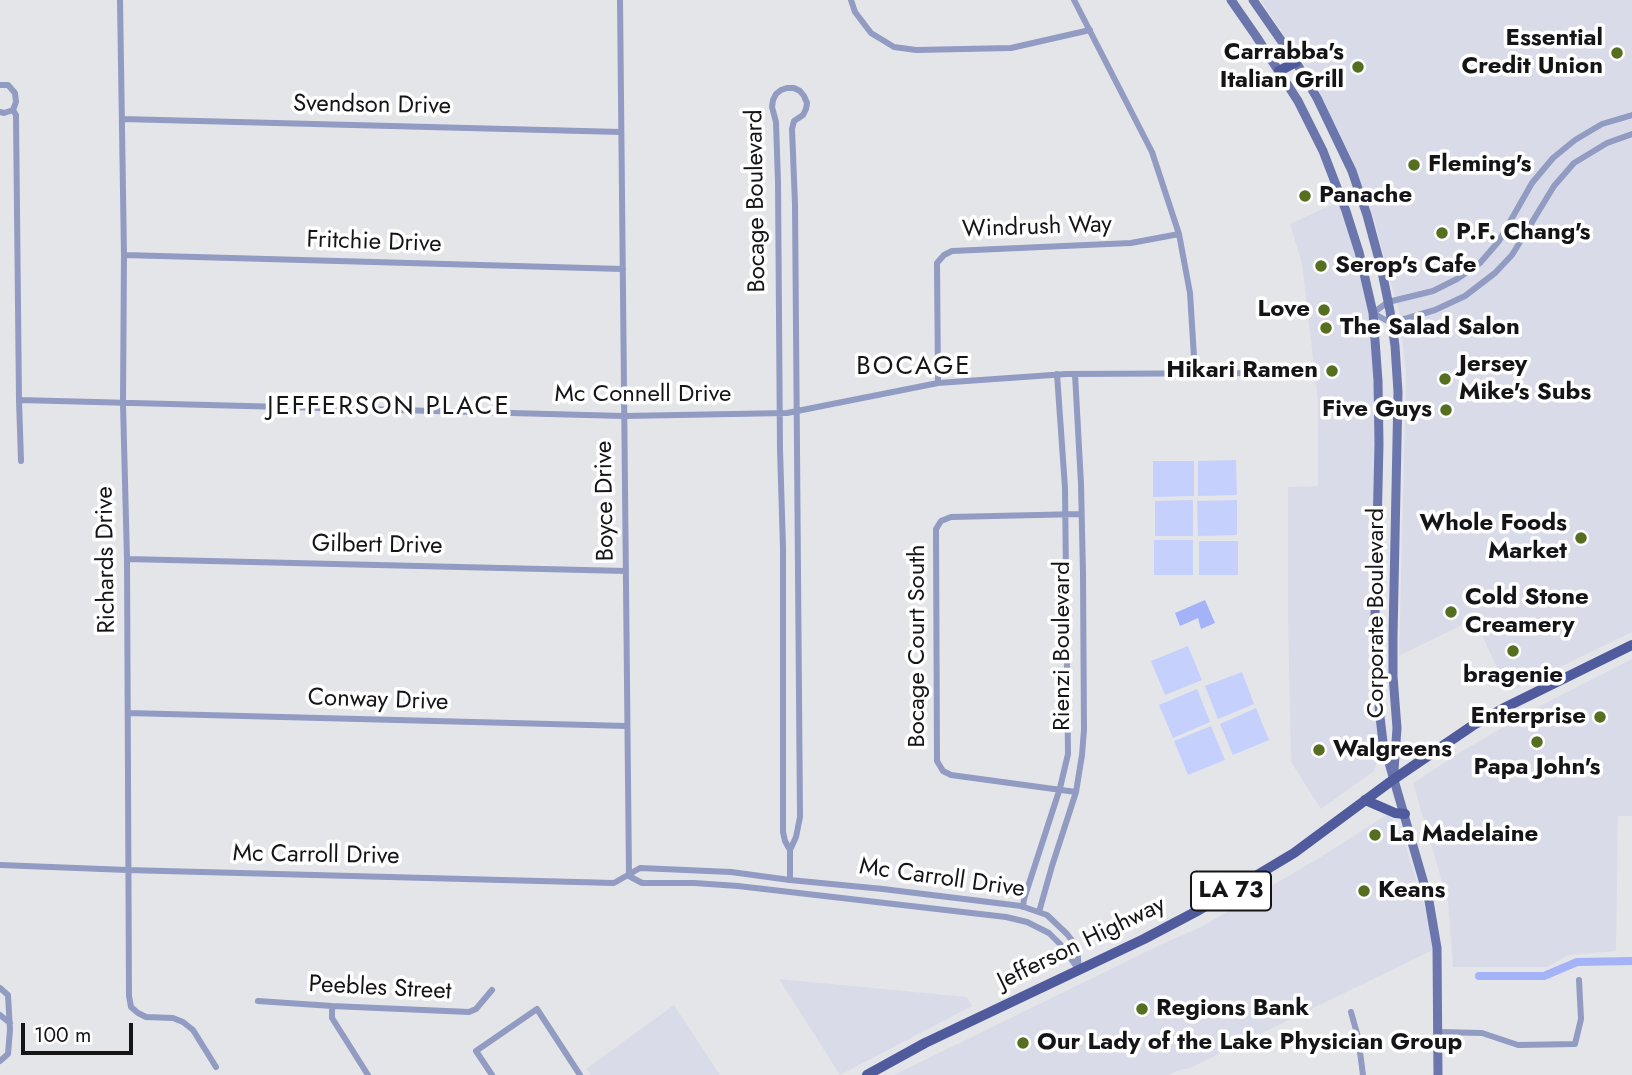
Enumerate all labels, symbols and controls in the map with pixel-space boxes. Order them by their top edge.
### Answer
place label: Essential Credit Union [1461,25,1603,81]
place label: Carrabba's Italian Grill [1220,39,1344,95]
marker: Essential Credit Union [1609,45,1625,61]
marker: Carrabba's Italian Grill [1350,59,1366,75]
street label: Svendson Drive [293,90,451,122]
street label: Bocage Boulevard [741,109,773,293]
place label: Fleming's [1428,151,1531,179]
marker: Fleming's [1406,157,1422,173]
place label: Panache [1319,182,1412,210]
marker: Panache [1297,188,1313,204]
street label: Windrush Way [962,211,1112,245]
place label: P.F. Chang's [1456,219,1591,247]
marker: P.F. Chang's [1434,225,1450,241]
street label: Fritchie Drive [306,226,442,260]
place label: Serop's Cafe [1335,252,1476,280]
marker: Serop's Cafe [1313,258,1329,274]
place label: Love [1257,296,1310,324]
marker: Love [1316,302,1332,318]
place label: The Salad Salon [1340,314,1520,342]
marker: The Salad Salon [1318,320,1334,336]
place label: Jersey Mike's Subs [1459,351,1591,407]
district label: BOCAGE [857,352,971,384]
place label: Hikari Ramen [1166,357,1318,385]
marker: Hikari Ramen [1324,363,1340,379]
marker: Jersey Mike's Subs [1437,371,1453,387]
street label: Mc Connell Drive [555,381,731,409]
district label: JEFFERSON PLACE [269,392,509,424]
place label: Five Guys [1322,396,1432,424]
marker: Five Guys [1438,402,1454,418]
street label: Boyce Drive [591,440,621,562]
street label: Richards Drive [91,486,123,634]
street label: Corporate Boulevard [1363,508,1391,718]
place label: Whole Foods Market [1420,510,1567,566]
street label: Gilbert Drive [311,530,443,562]
marker: Whole Foods Market [1573,530,1589,546]
street label: Bocage Court South [904,544,932,748]
street label: Rienzi Boulevard [1049,561,1077,731]
place label: Cold Stone Creamery [1465,584,1589,640]
marker: Cold Stone Creamery [1443,604,1459,620]
marker: bragenie [1505,643,1521,659]
place label: bragenie [1463,662,1563,690]
street label: Conway Drive [307,684,449,718]
place label: Enterprise [1470,703,1586,731]
marker: Enterprise [1592,709,1608,725]
marker: Papa John's [1529,734,1545,750]
place label: Walgreens [1333,736,1452,764]
marker: Walgreens [1311,742,1327,758]
place label: Papa John's [1474,754,1600,782]
place label: La Madelaine [1389,821,1538,849]
marker: La Madelaine [1367,827,1383,843]
street label: Mc Carroll Drive [232,840,400,872]
street label: Mc Carroll Drive [857,853,1027,905]
road number: LA 73 [1191,872,1271,911]
place label: Keans [1378,877,1445,905]
marker: Keans [1356,883,1372,899]
street label: Jefferson Highway [994,891,1170,997]
street label: Peebles Street [308,971,452,1007]
place label: Regions Bank [1156,995,1309,1023]
marker: Regions Bank [1134,1001,1150,1017]
scale bar [24,1009,136,1052]
text: 100 m [34,1020,91,1050]
place label: Our Lady of the Lake Physician Group [1037,1029,1462,1057]
marker: Our Lady of the Lake Physician Group [1015,1035,1031,1051]

